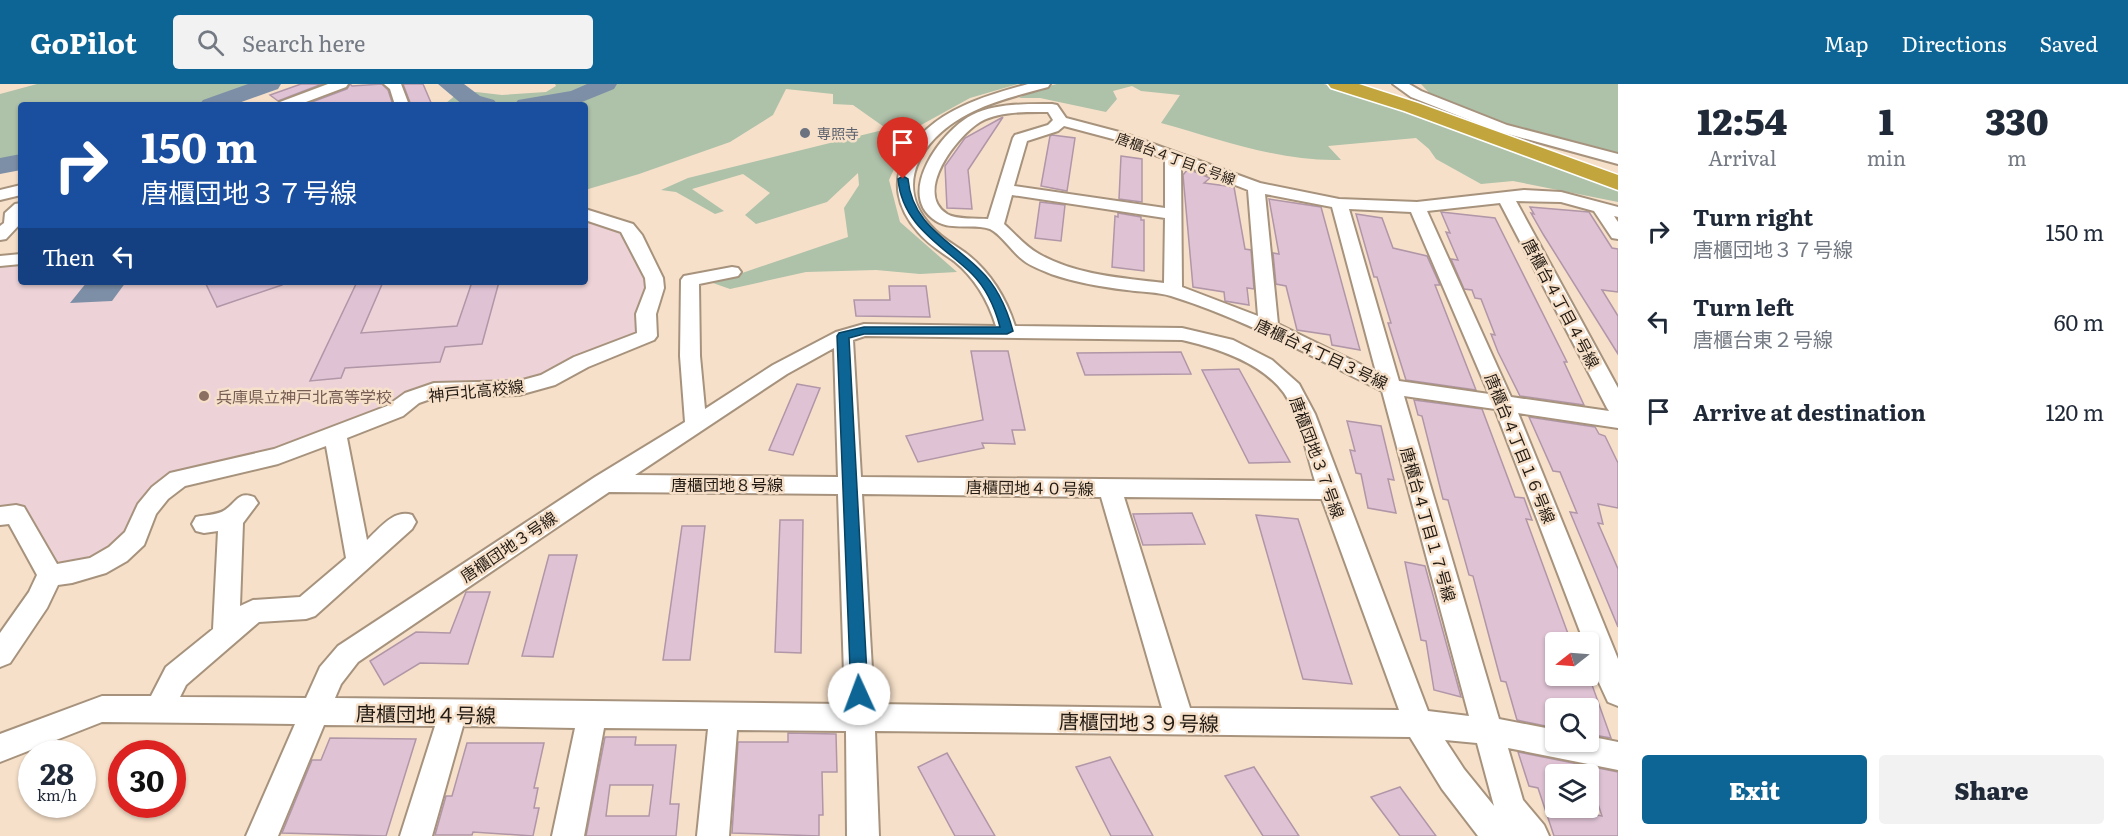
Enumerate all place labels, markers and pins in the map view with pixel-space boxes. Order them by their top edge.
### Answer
pin [877,117,928,179]
place label: 専照寺 [817,123,859,143]
marker: 専照寺 [798,126,812,140]
place label: 兵庫県立神戸北高等学校 [216,384,392,408]
marker: 兵庫県立神戸北高等学校 [197,389,211,403]

